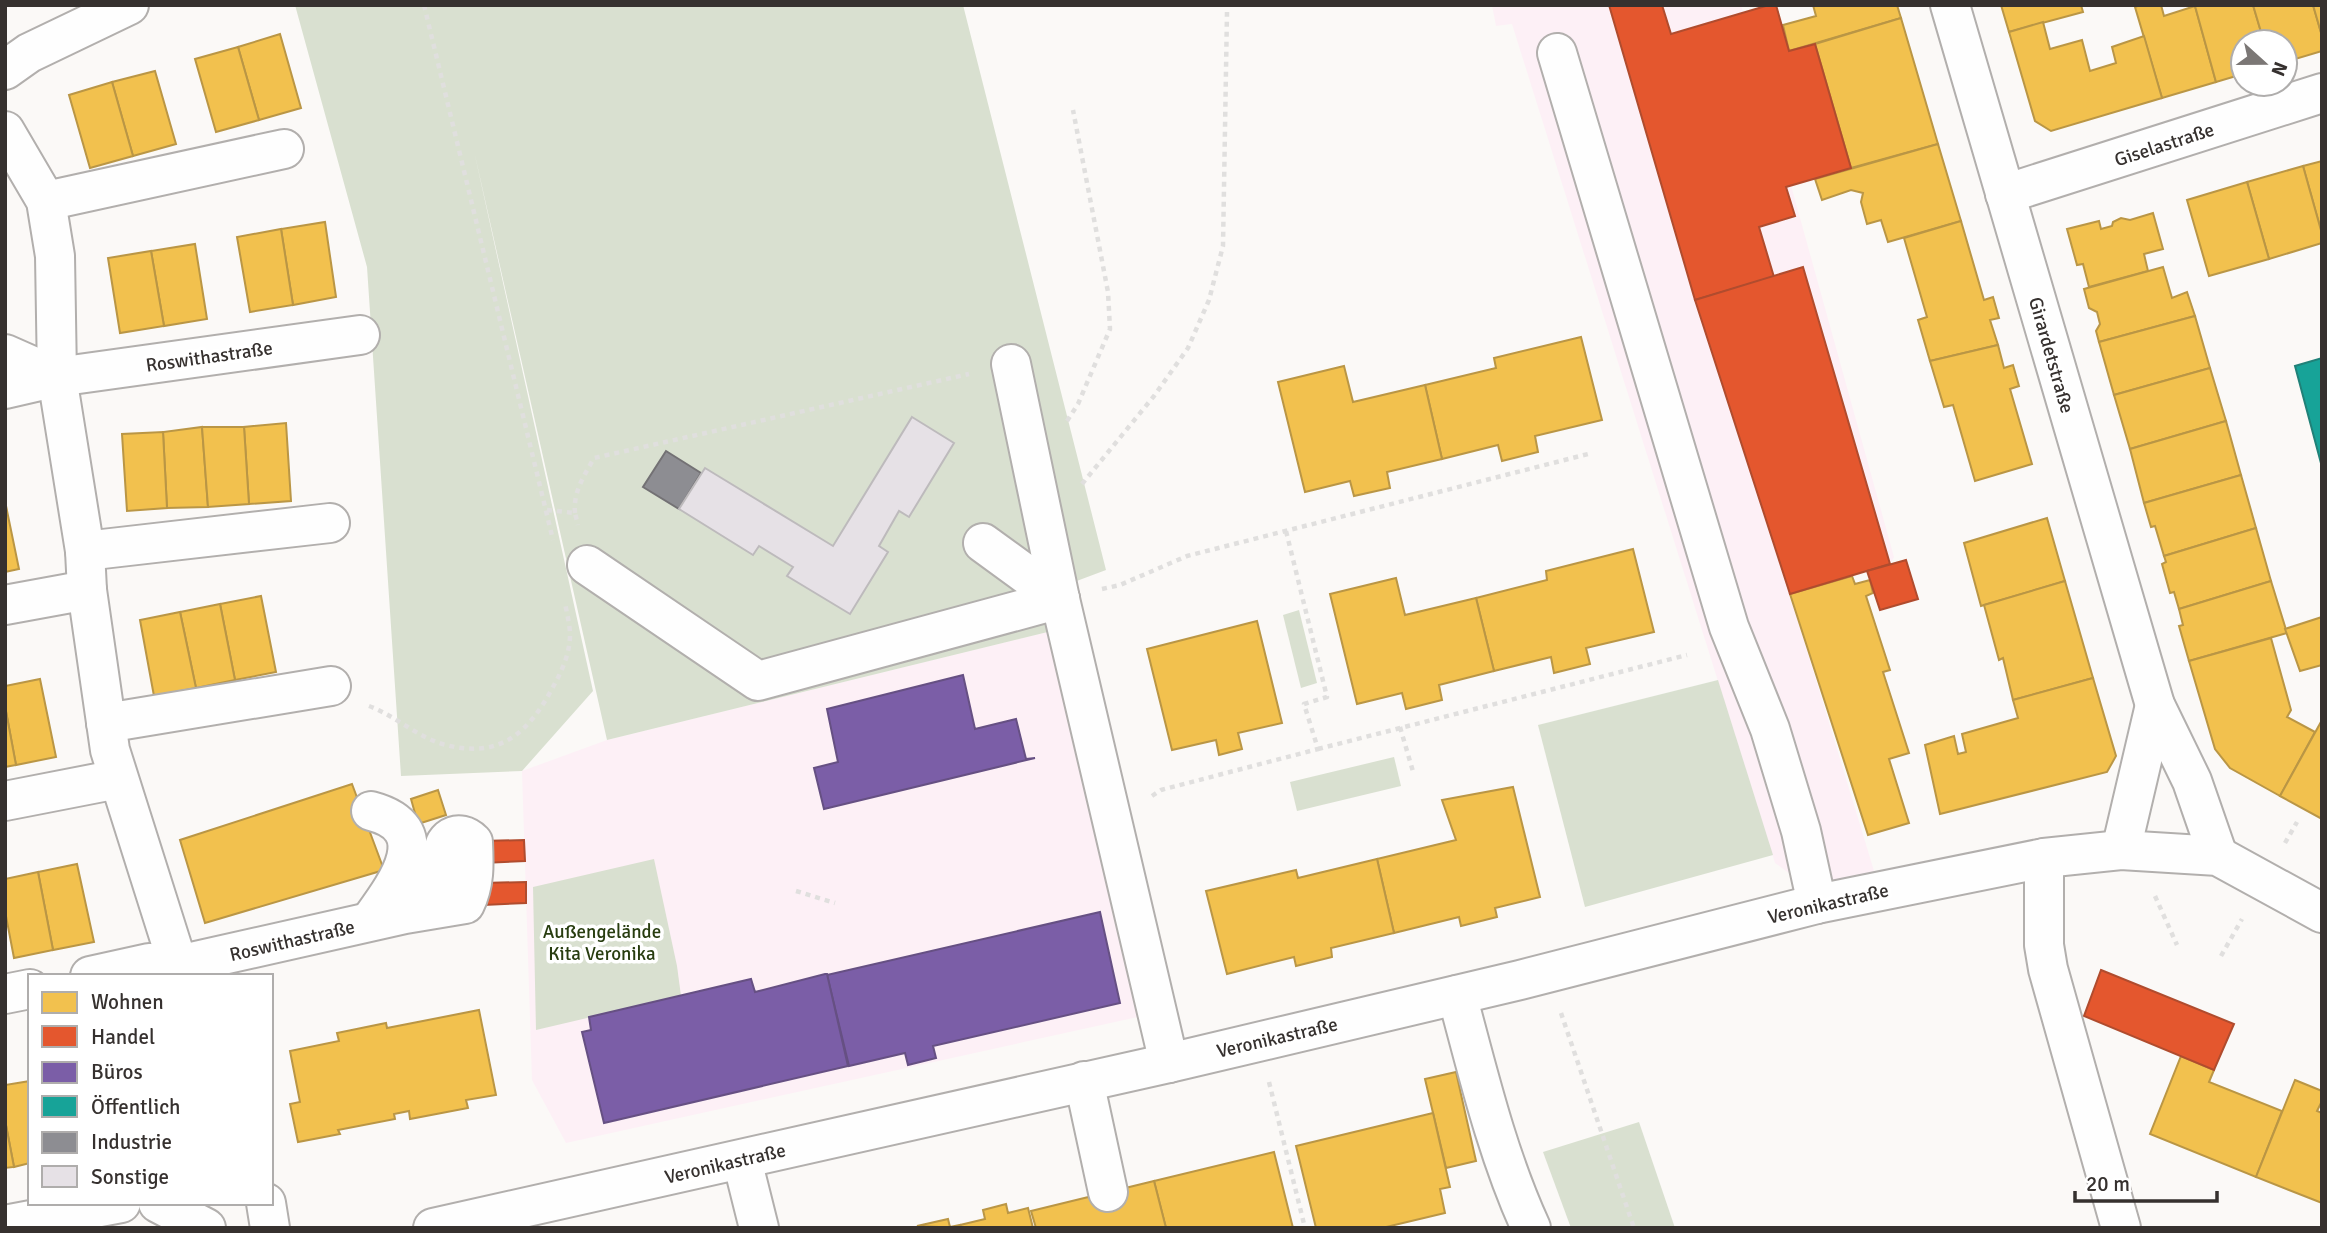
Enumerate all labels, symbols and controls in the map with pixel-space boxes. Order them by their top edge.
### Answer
north arrow [2229,28,2299,98]
text: N [2265,58,2293,79]
street label: Giselastraße [2111,118,2217,172]
street label: Girardetstraße [2023,294,2079,416]
street label: Roswithastraße [144,336,274,378]
street label: Veronikastraße [1765,878,1891,930]
street label: Roswithastraße [227,915,357,967]
park label: Außengelände Kita Veronika [543,920,661,966]
legend [28,974,273,1205]
text: Wohnen [91,989,164,1015]
street label: Veronikastraße [1214,1012,1340,1064]
text: Handel [91,1024,155,1050]
text: Büros [91,1059,143,1085]
text: Öffentlich [91,1094,181,1120]
text: Industrie [91,1129,172,1155]
street label: Veronikastraße [662,1138,788,1190]
scale bar [2075,1160,2217,1204]
text: Sonstige [91,1164,169,1190]
text: 20 m [2086,1171,2130,1197]

